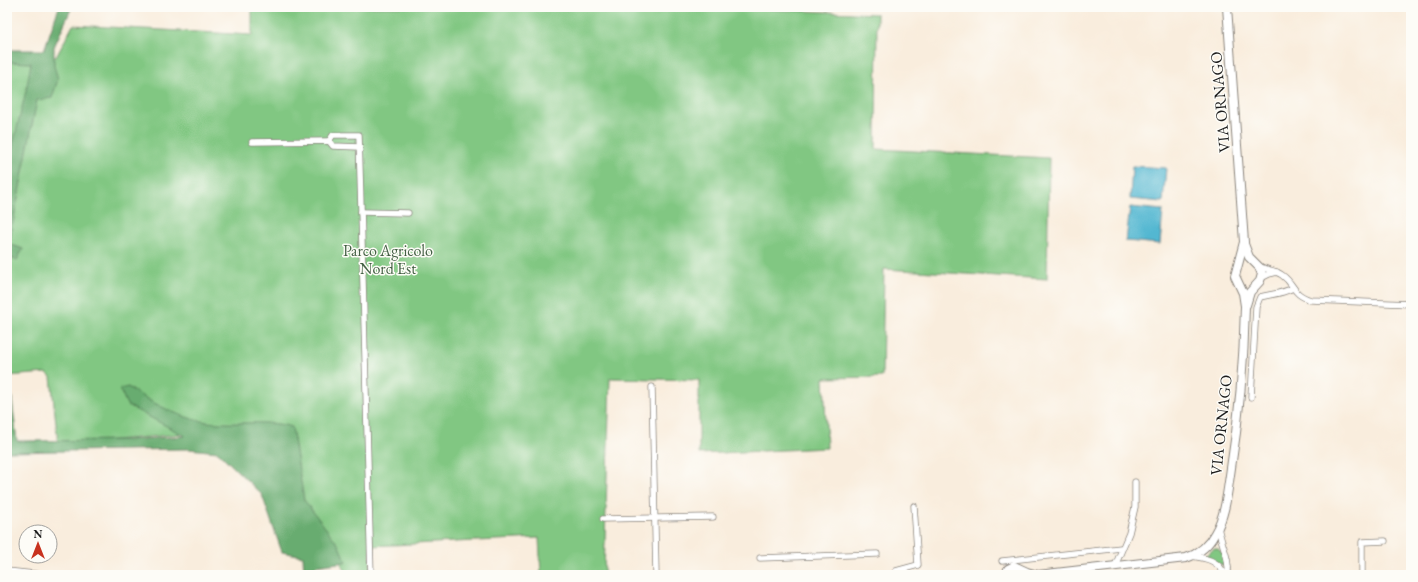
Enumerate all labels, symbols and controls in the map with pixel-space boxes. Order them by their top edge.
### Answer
street label: VIA ORNAGO [1205,51,1235,153]
park label: Parco Agricolo Nord Est [343,240,433,279]
street label: VIA ORNAGO [1205,374,1237,476]
north arrow [18,524,58,564]
text: N [34,527,43,541]

